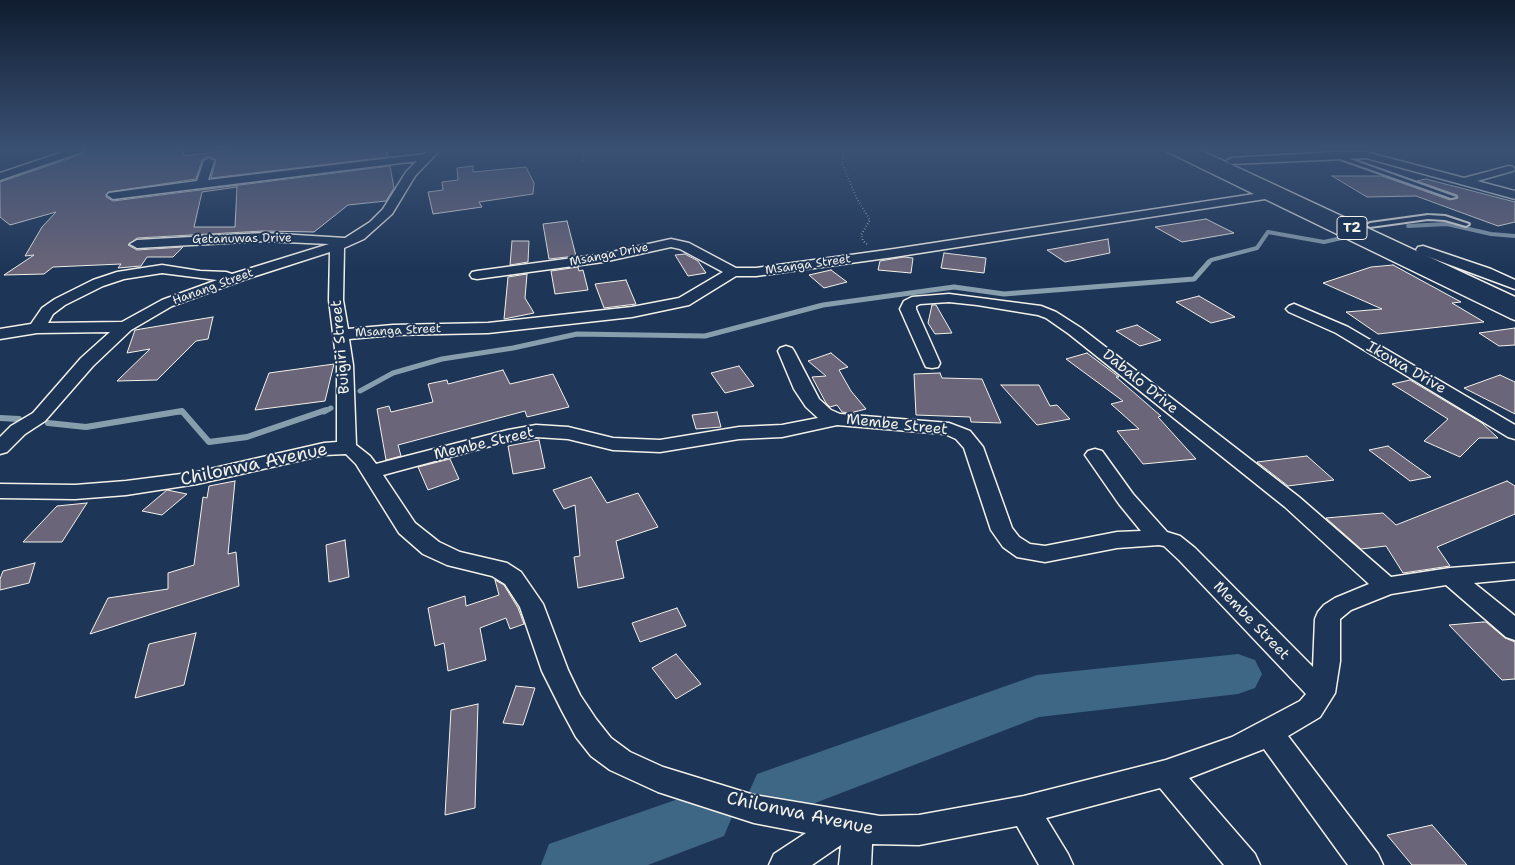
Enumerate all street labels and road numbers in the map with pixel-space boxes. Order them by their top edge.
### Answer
road number: T2 [1337,217,1367,240]
street label: Getanuwas Drive [192,231,292,247]
street label: Msanga Drive [568,240,650,270]
street label: Msanga Street [764,252,852,278]
street label: Hanang Street [171,266,255,308]
street label: Buigiri Street [328,299,354,395]
street label: Msanga Street [355,322,441,340]
street label: Ikowa Drive [1363,338,1449,398]
street label: Dabalo Drive [1099,346,1181,418]
street label: Membe Street [845,411,949,439]
street label: Membe Street [432,424,536,464]
street label: Chilonwa Avenue [179,439,329,491]
street label: Membe Street [1209,578,1293,664]
street label: Chilonwa Avenue [725,788,875,840]

